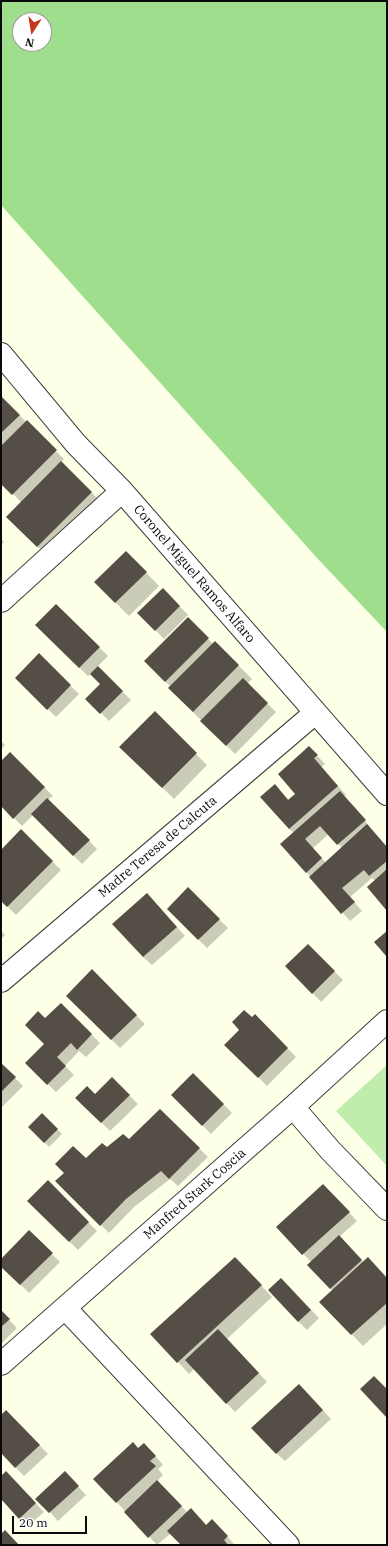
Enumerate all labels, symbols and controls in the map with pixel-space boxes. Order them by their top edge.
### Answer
north arrow [12,12,52,52]
text: N [24,35,35,51]
street label: Coronel Miguel Ramos Alfaro [130,502,258,646]
street label: Madre Teresa de Calcuta [96,793,220,901]
street label: Manfred Stark Coscia [141,1145,249,1243]
scale bar [14,1508,89,1534]
text: 20 m [19,1515,48,1530]

